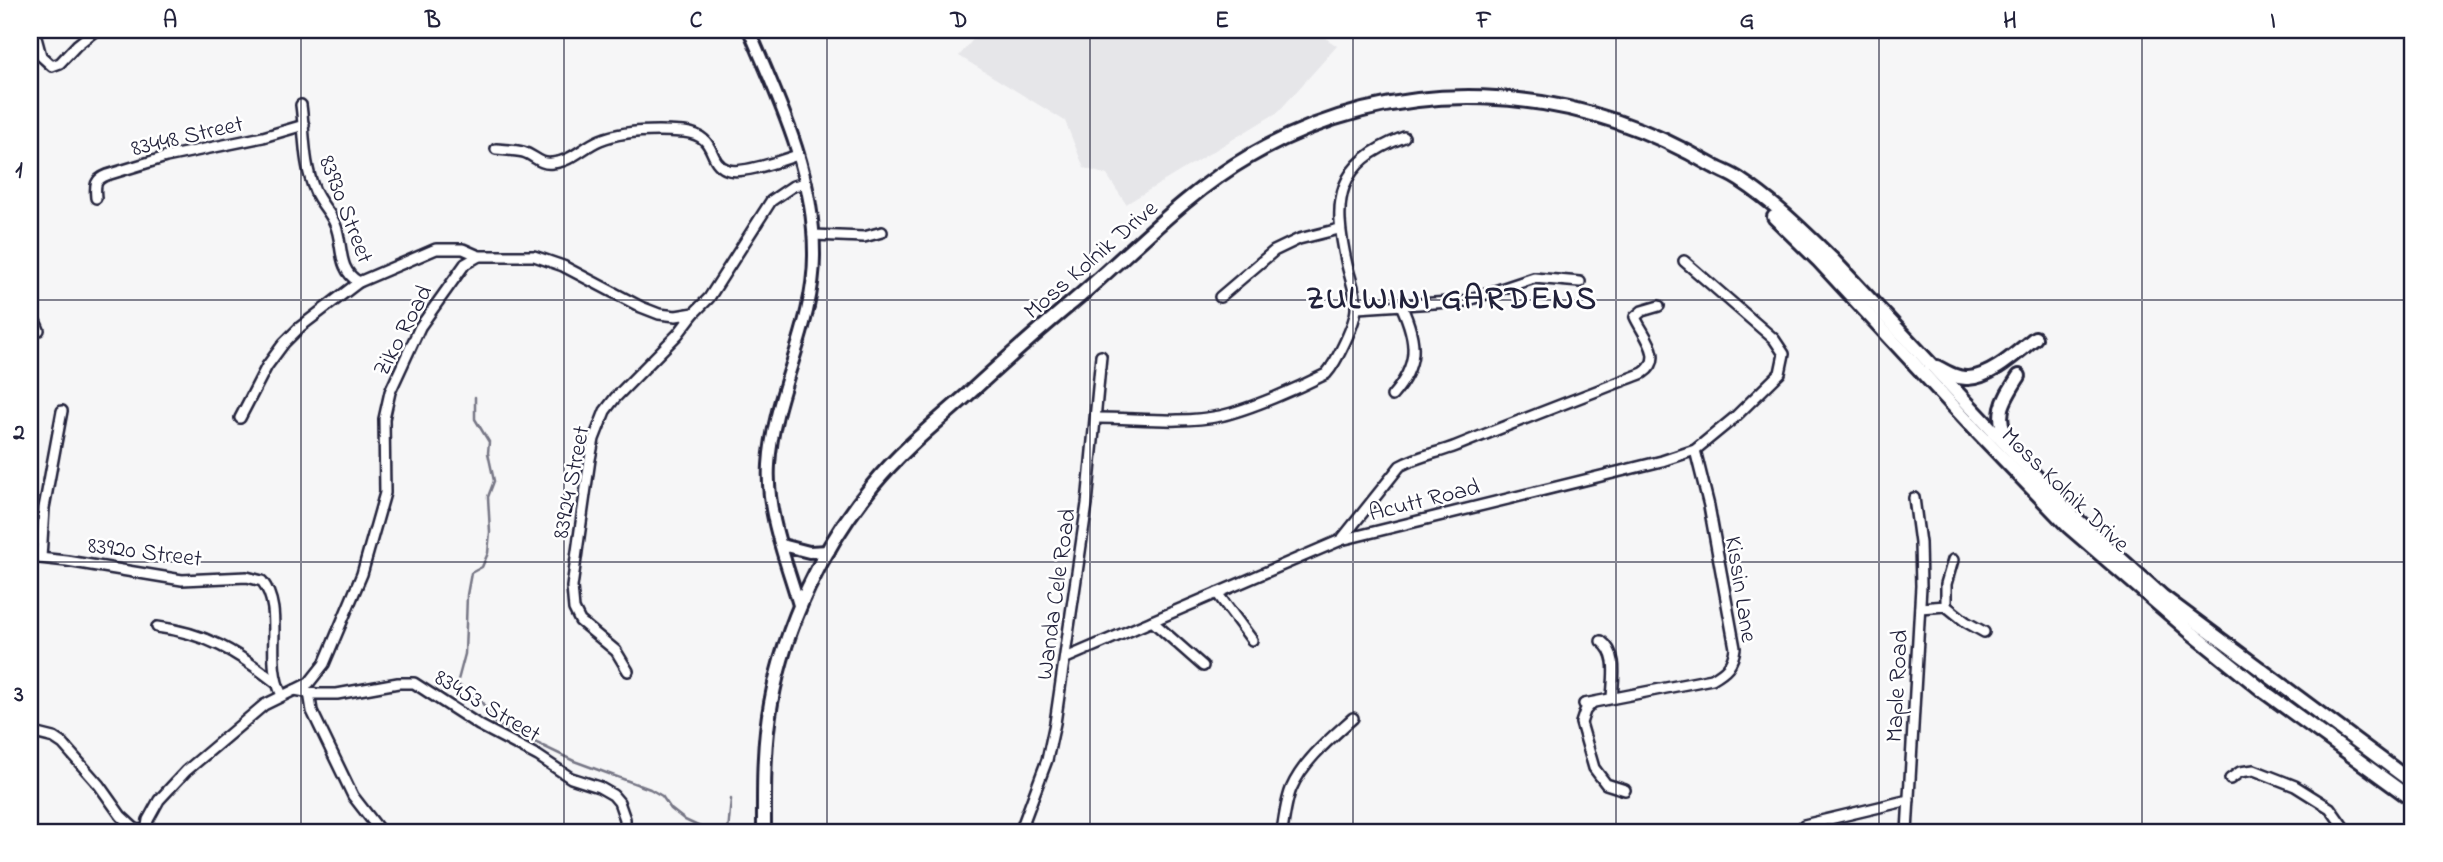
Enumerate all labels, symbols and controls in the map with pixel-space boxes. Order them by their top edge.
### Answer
text: A [163,5,177,38]
text: B [424,5,441,38]
text: C [690,5,703,38]
text: D [950,5,967,38]
text: E [1215,5,1229,38]
text: F [1476,5,1492,38]
text: G [1740,5,1754,38]
text: H [2003,5,2017,38]
text: I [2270,5,2276,38]
street label: 83448 Street [128,108,247,167]
street label: 83930 Street [308,151,381,269]
text: 1 [15,155,23,188]
street label: Moss Kolnik Drive [1017,193,1167,329]
district label: ZULWINI GARDENS [1306,277,1598,324]
street label: Ziko Road [365,279,443,383]
text: 2 [12,417,25,450]
street label: Moss Kolnik Drive [1992,420,2137,562]
street label: 83924 Street [544,423,601,542]
street label: Acutt Road [1365,471,1484,532]
street label: Wanda Cele Road [1028,506,1087,682]
street label: 83920 Street [86,529,204,578]
street label: Kissin Lane [1714,534,1765,645]
street label: Maple Road [1878,628,1919,743]
street label: 83453 Street [427,662,547,753]
text: 3 [13,679,24,712]

